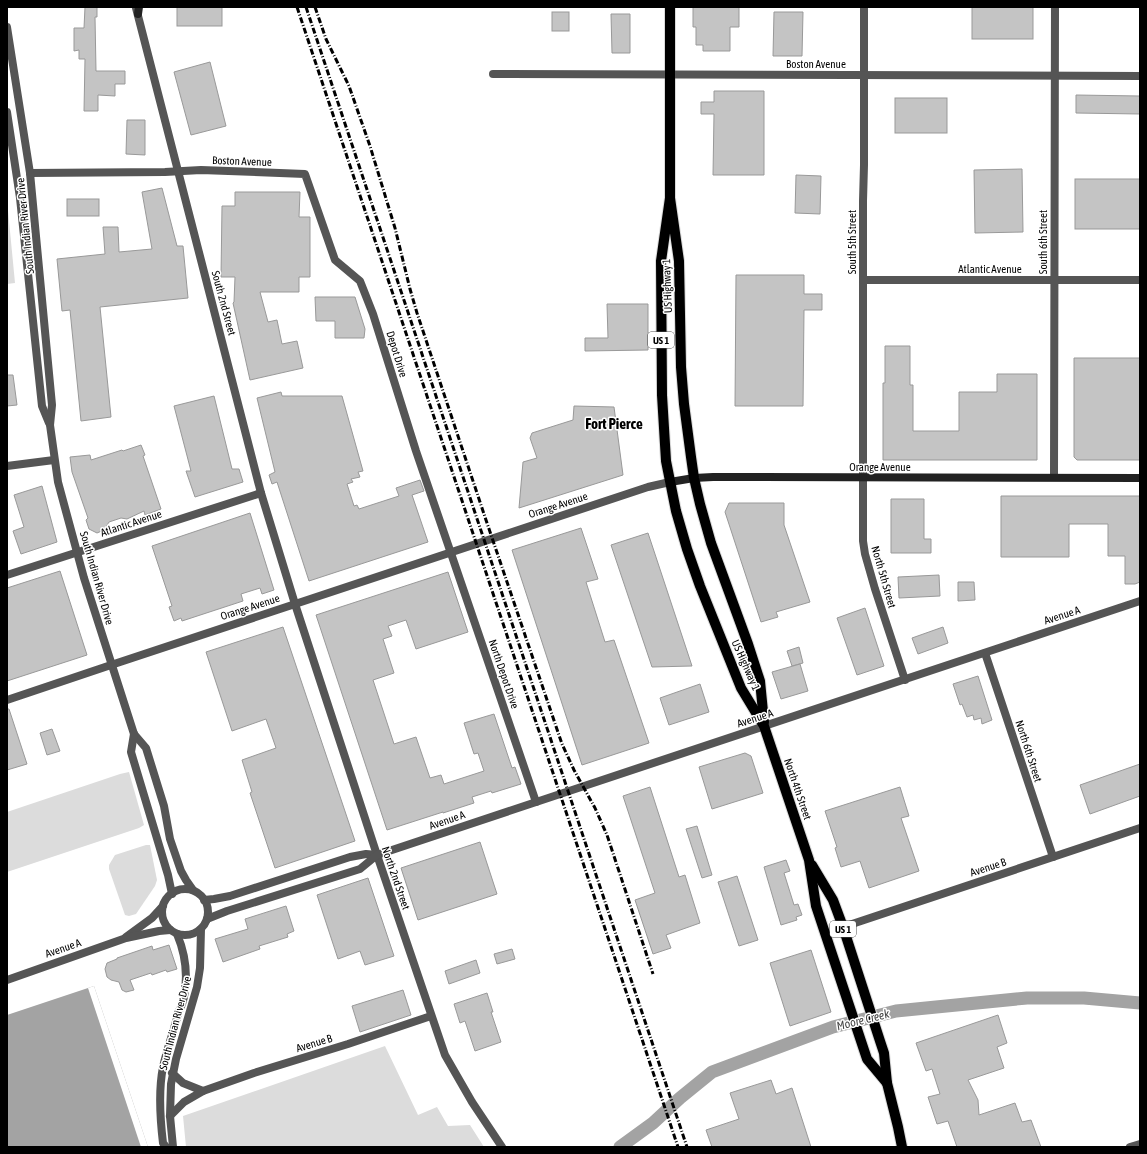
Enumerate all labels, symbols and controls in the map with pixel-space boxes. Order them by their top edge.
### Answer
street label: Boston Avenue [786,58,846,70]
street label: Boston Avenue [212,154,272,168]
street label: South Indian River Drive [14,177,36,275]
street label: South 5th Street [846,210,858,274]
street label: South 6th Street [1037,210,1049,274]
street label: US Highway 1 [660,259,674,313]
street label: Atlantic Avenue [958,263,1022,275]
street label: South 2nd Street [210,269,238,337]
street label: Depot Drive [384,329,410,379]
road number: US 1 [648,332,674,348]
district label: Fort Pierce [585,415,643,432]
street label: Orange Avenue [849,461,911,473]
street label: Orange Avenue [527,490,589,520]
street label: Atlantic Avenue [99,507,163,539]
street label: South Indian River Drive [78,530,116,626]
street label: North 5th Street [869,545,899,609]
street label: Orange Avenue [219,592,281,622]
street label: Avenue A [1042,603,1082,626]
street label: North Depot Drive [487,638,521,710]
street label: US Highway 1 [729,638,763,692]
street label: Avenue A [735,706,775,729]
street label: North 6th Street [1013,719,1045,783]
street label: North 4th Street [782,757,814,821]
street label: Avenue A [427,808,467,832]
street label: North 2nd Street [380,845,412,911]
street label: Avenue B [968,855,1008,878]
road number: US 1 [830,921,856,937]
street label: Avenue A [43,936,83,960]
street label: South Indian River Drive [157,975,193,1071]
water label: Moore Creek [835,1006,892,1033]
street label: Avenue B [294,1032,334,1054]

